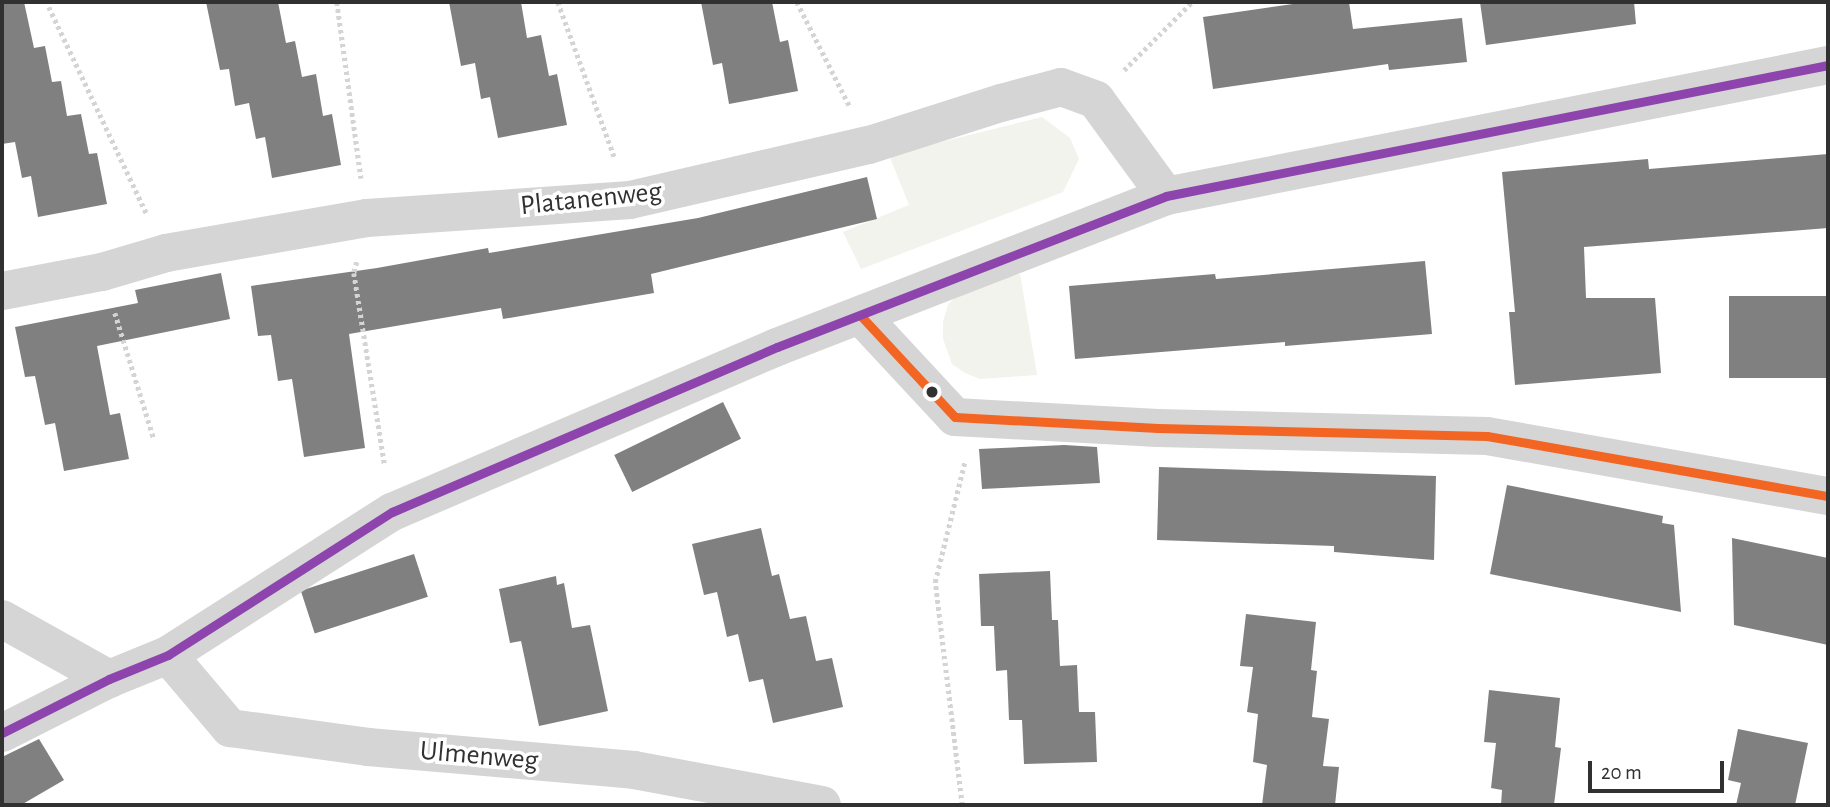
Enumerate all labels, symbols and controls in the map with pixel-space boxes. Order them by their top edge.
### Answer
street label: Platanenweg [519,175,663,223]
unlabelled marker [925,385,939,399]
street label: Ulmenweg [419,734,539,778]
scale bar [1592,748,1728,792]
text: 20 m [1601,762,1642,783]

